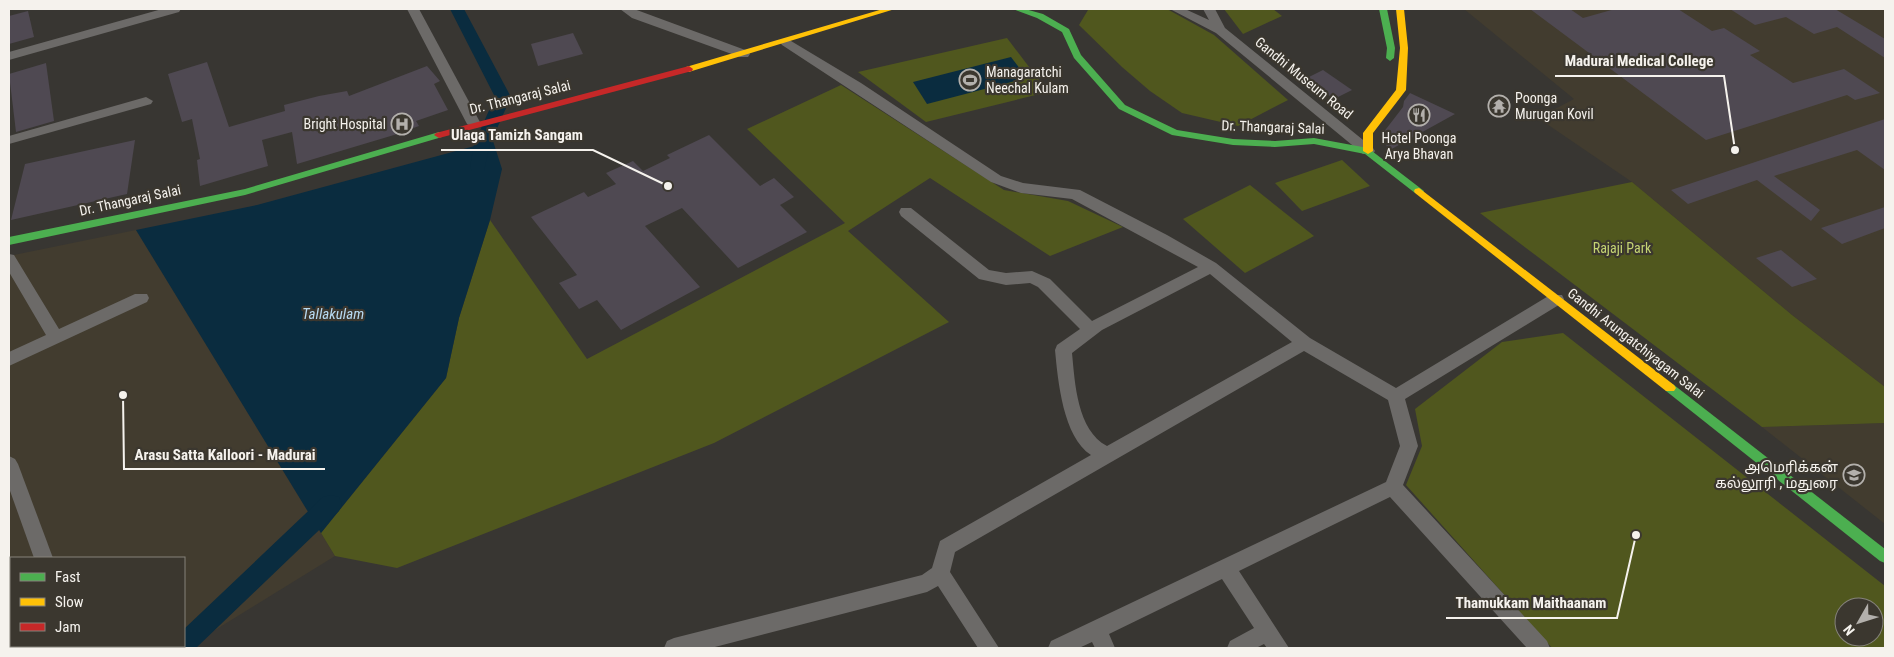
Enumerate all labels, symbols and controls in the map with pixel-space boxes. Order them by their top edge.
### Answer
street label: Gandhi Museum Road [1252,34,1356,122]
callout: Madurai Medical College [1555,46,1724,76]
text: Madurai Medical College [1565,52,1713,70]
place label: Managaratchi Neechal Kulam [986,64,1069,96]
sports icon: Managaratchi Neechal Kulam [958,68,982,92]
street label: Dr. Thangaraj Salai [468,77,572,117]
place label: Poonga Murugan Kovil [1515,90,1594,122]
temple icon: Poonga Murugan Kovil [1487,94,1511,118]
restaurant icon: Hotel Poonga Arya Bhavan [1407,103,1431,127]
hospital icon: Bright Hospital [390,112,414,136]
place label: Bright Hospital [304,116,386,132]
street label: Dr. Thangaraj Salai [1221,117,1325,137]
callout: Ulaga Tamizh Sangam [441,120,593,150]
text: Ulaga Tamizh Sangam [451,126,583,144]
place label: Hotel Poonga Arya Bhavan [1382,130,1456,162]
street label: Dr. Thangaraj Salai [78,181,182,219]
park label: Rajaji Park [1593,240,1652,256]
street label: Gandhi Arungatchiyagam Salai [1565,285,1707,401]
water label: Tallakulam [302,305,364,323]
callout: Arasu Satta Kalloori - Madurai [124,439,325,469]
text: Arasu Satta Kalloori - Madurai [134,446,316,464]
place label: அமெரிக்கன் கல்லூரி , மதுரை [1715,459,1839,493]
school or university icon: அமெரிக்கன் கல்லூரி , மதுரை [1842,463,1866,487]
legend [10,557,185,647]
text: Fast [55,568,80,586]
callout: Thamukkam Maithaanam [1446,588,1617,618]
text: Slow [55,593,84,611]
text: Thamukkam Maithaanam [1456,594,1607,612]
north arrow [1834,597,1884,647]
text: Jam [55,618,81,636]
text: N [1840,622,1858,639]

